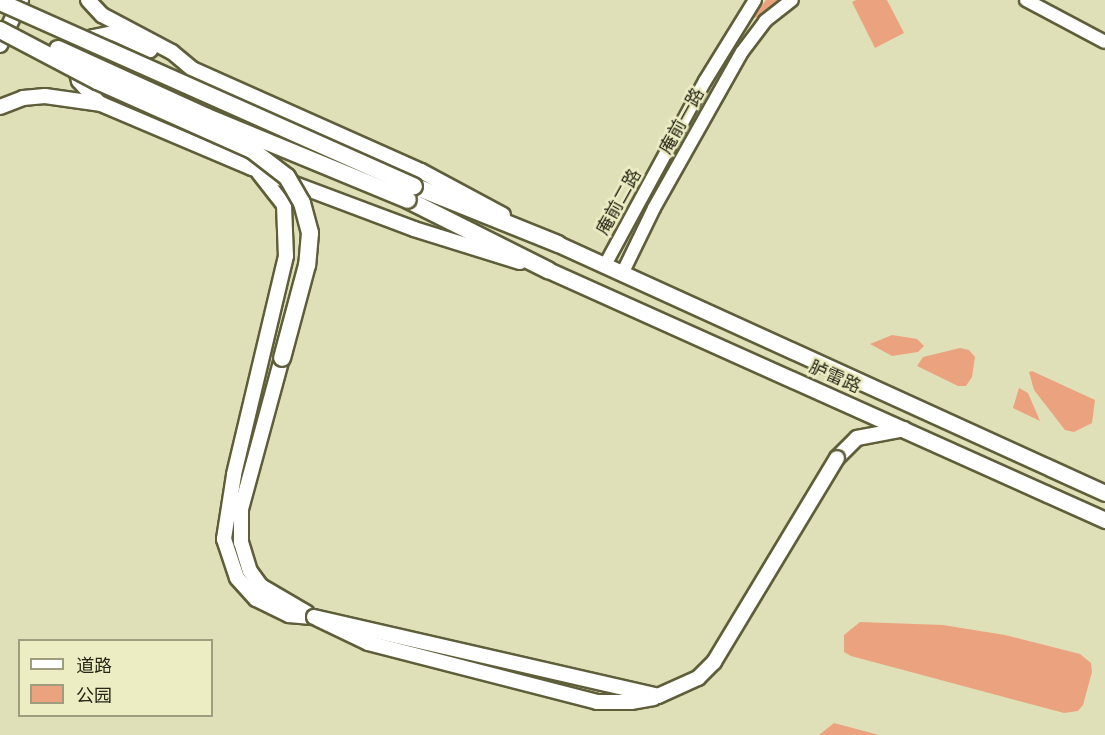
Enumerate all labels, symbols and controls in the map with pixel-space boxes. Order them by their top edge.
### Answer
street label: 庵前一路 [655,84,709,158]
street label: 庵前二路 [592,165,646,239]
street label: 胪雷路 [806,356,864,398]
legend [18,639,213,717]
text: 道路 [76,655,112,677]
text: 公园 [76,685,112,707]

